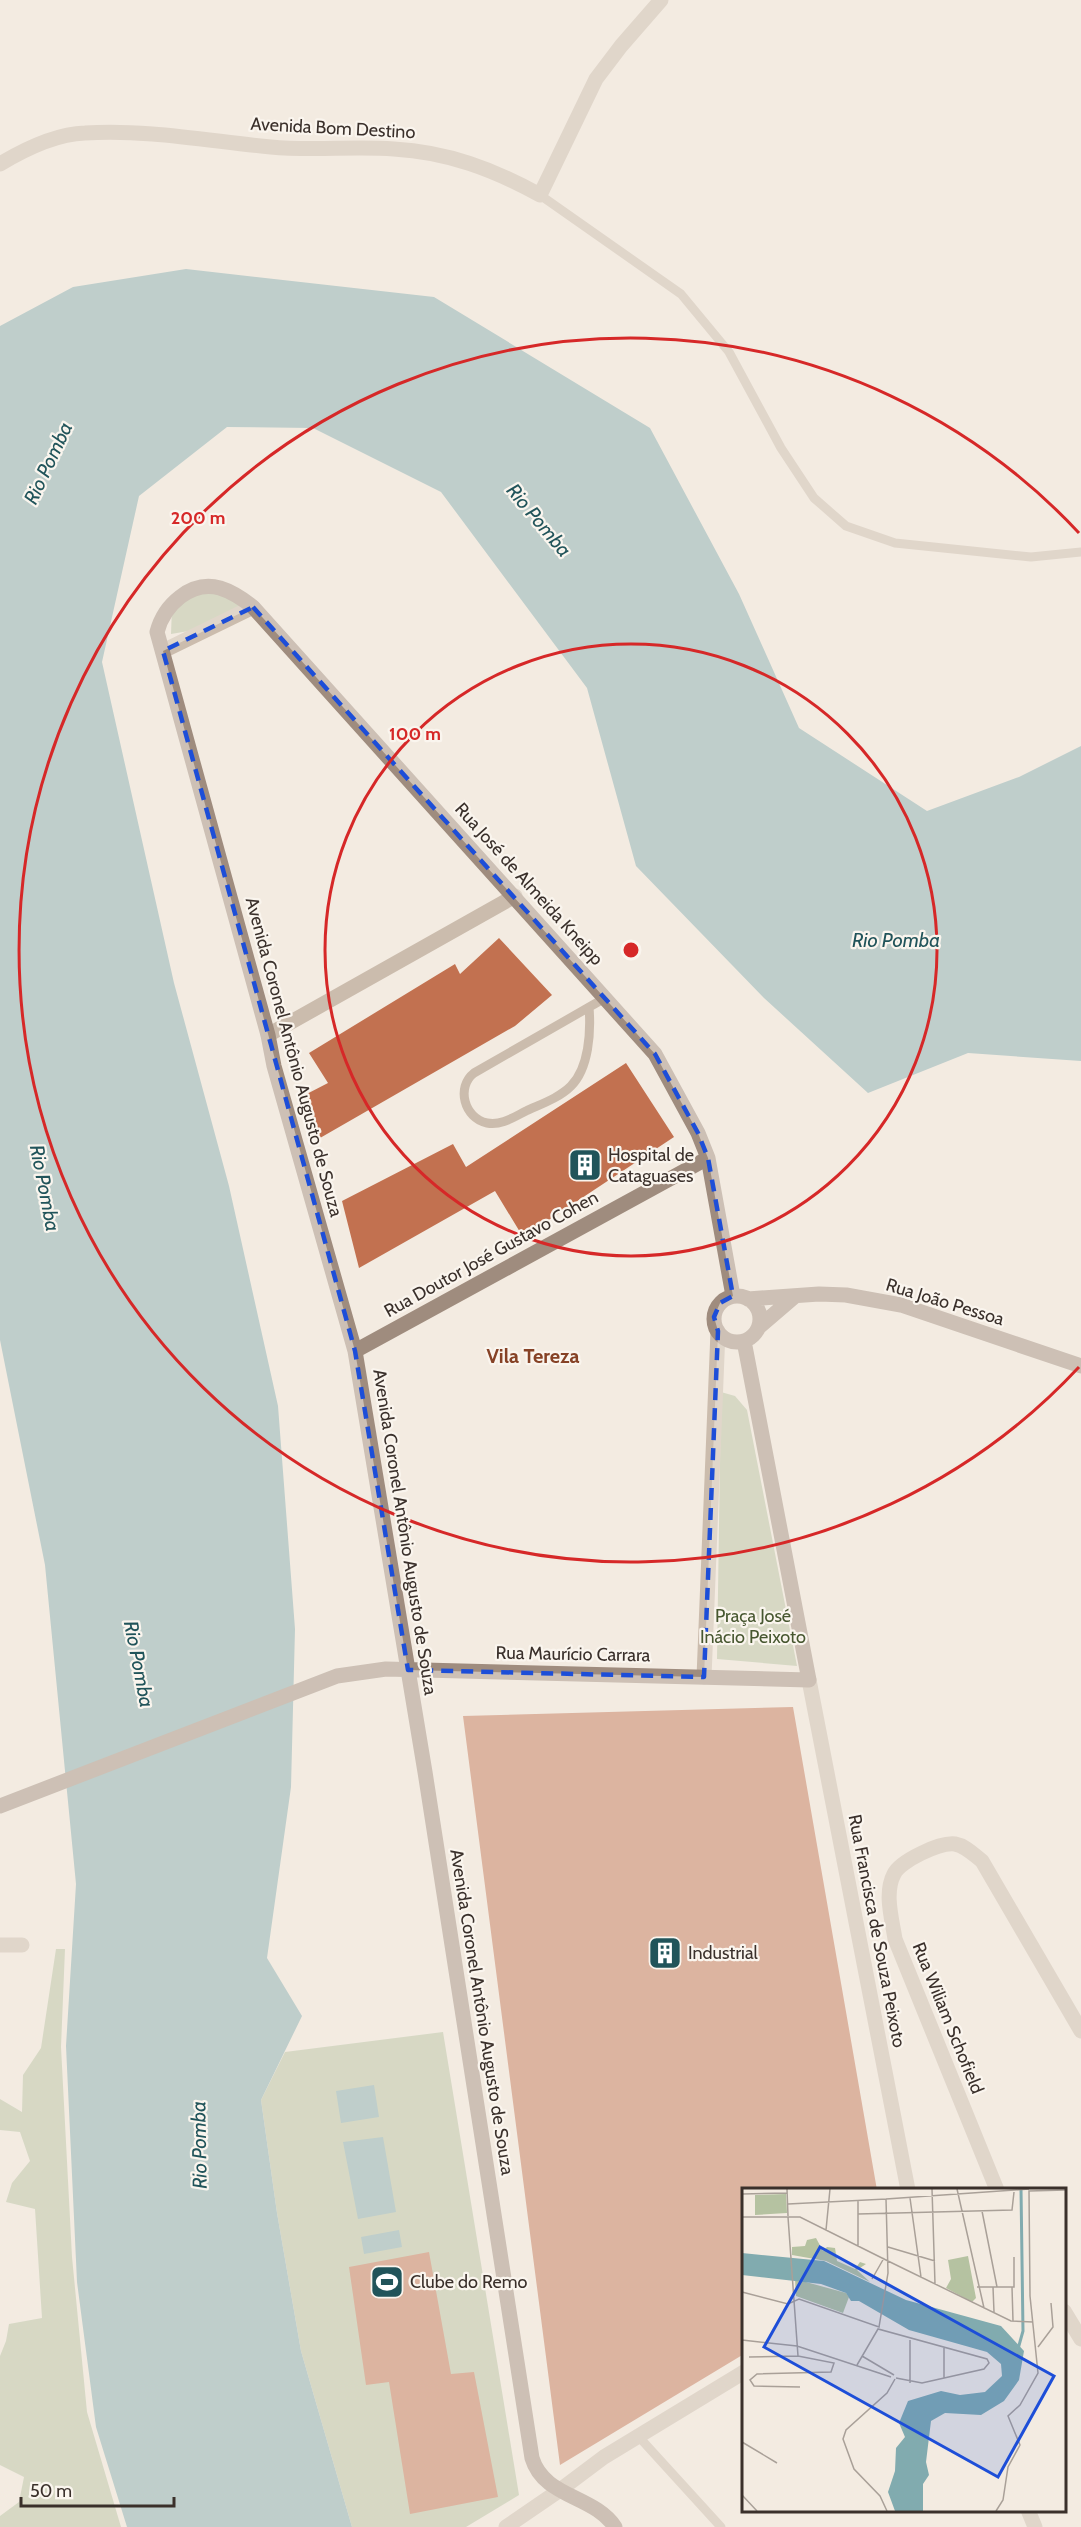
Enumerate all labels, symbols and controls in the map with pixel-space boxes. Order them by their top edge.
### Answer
street label: Avenida Bom Destino [250,113,416,143]
water label: Rio Pomba [19,418,77,508]
water label: Rio Pomba [502,479,576,561]
text: 200 m [171,507,225,529]
text: 100 m [389,723,441,745]
street label: Rua José de Almeida Kneipp [450,798,608,970]
street label: Avenida Coronel Antônio Augusto de Souza [241,895,347,1219]
water label: Rio Pomba [852,928,940,952]
centre of rings [621,940,641,960]
water label: Rio Pomba [25,1143,65,1233]
place label: Hospital de Cataguases [608,1144,694,1187]
building icon: Hospital de Cataguases [567,1147,603,1183]
street label: Rua Doutor José Gustavo Cohen [380,1186,602,1322]
street label: Rua João Pessoa [883,1274,1007,1331]
district label: Vila Tereza [487,1344,579,1368]
street label: Avenida Coronel Antônio Augusto de Souza [368,1367,442,1697]
park label: Praça José Inácio Peixoto [700,1605,806,1648]
water label: Rio Pomba [119,1619,159,1709]
street label: Rua Maurício Carrara [496,1642,651,1666]
street label: Rua Francisca de Souza Peixoto [844,1812,910,2050]
street label: Avenida Coronel Antônio Augusto de Souza [445,1847,519,2177]
building icon: Industrial [647,1935,683,1971]
street label: Rua Wiliam Schofield [908,1939,988,2097]
place label: Industrial [688,1942,759,1964]
water label: Rio Pomba [186,2101,212,2189]
inset map [742,2188,1066,2512]
sports icon: Clube do Remo [369,2264,405,2300]
place label: Clube do Remo [410,2271,527,2293]
scale bar [21,2470,174,2508]
text: 50 m [30,2480,72,2502]

